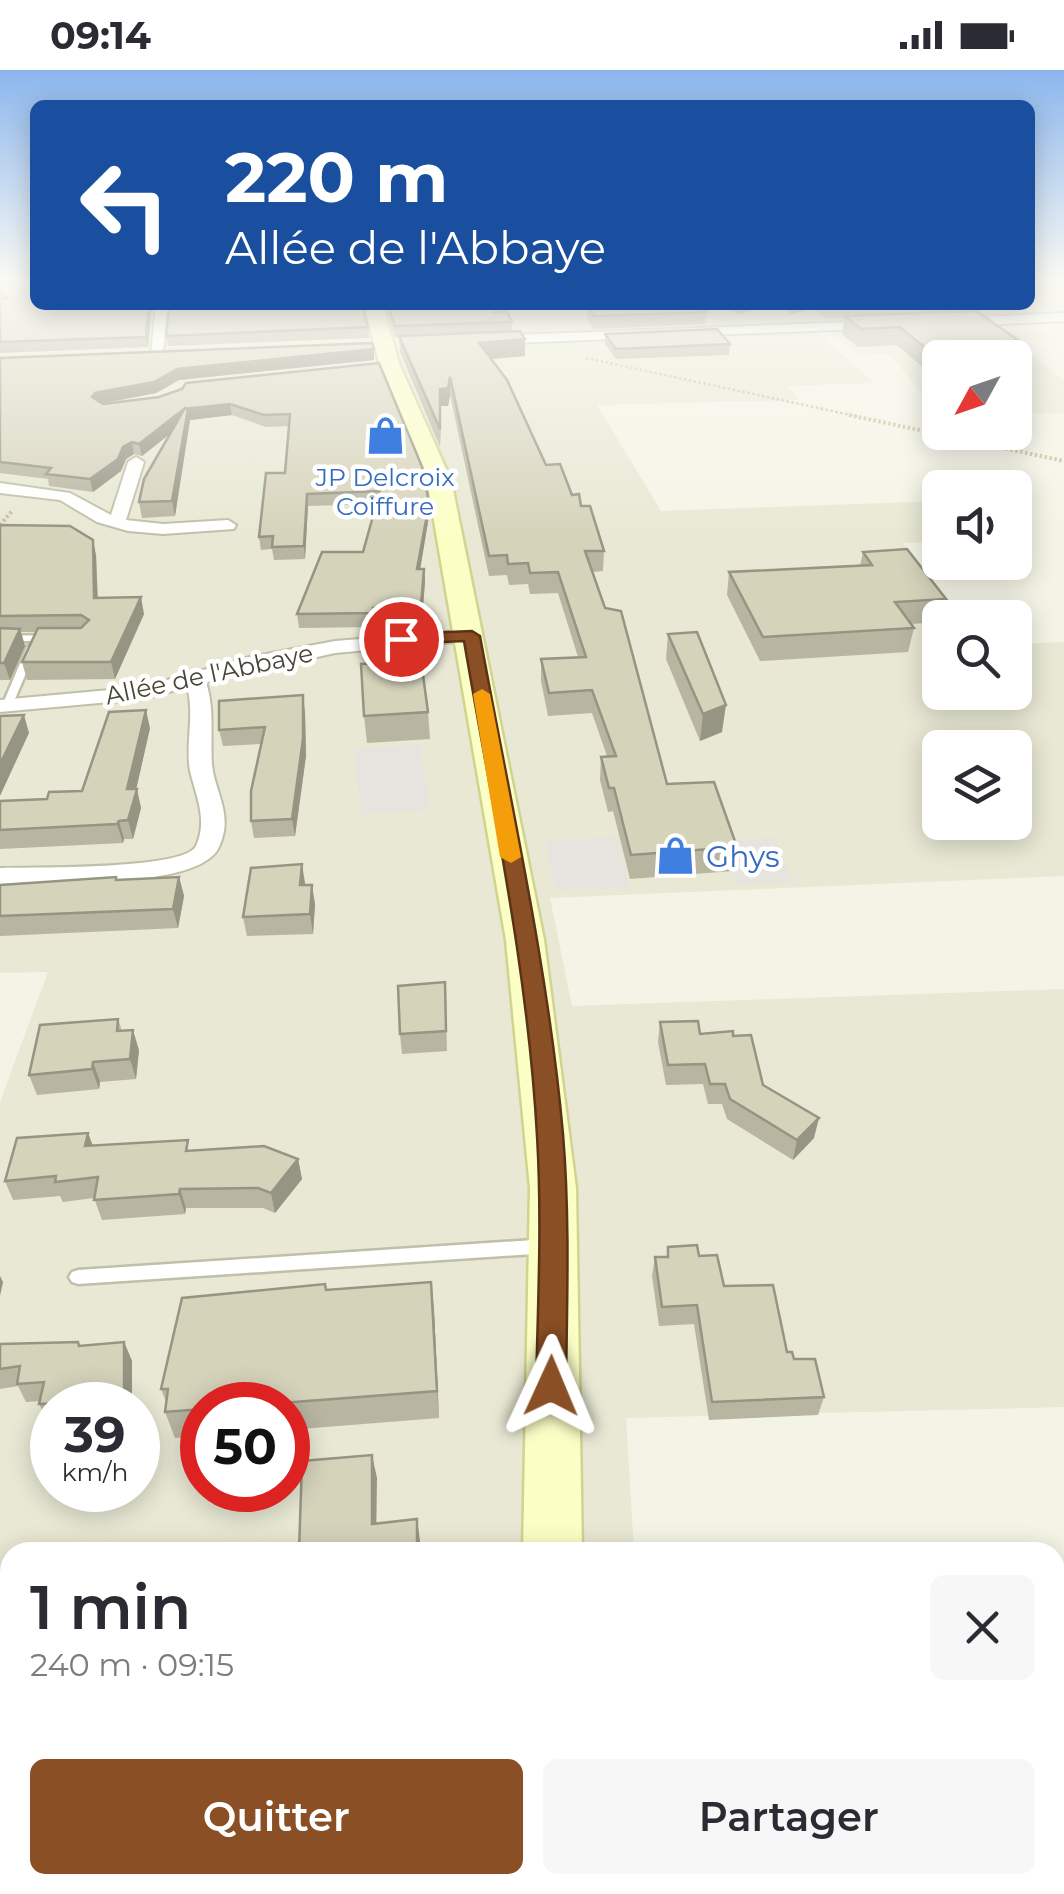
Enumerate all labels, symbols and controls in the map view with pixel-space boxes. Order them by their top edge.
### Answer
text: 09:14 [50,12,151,59]
text: 220 m [225,134,448,220]
icon: left [60,140,190,270]
text: Allée de l'Abbaye [225,220,606,275]
north arrow [922,340,1032,450]
map controls [922,340,1032,840]
shop icon: JP Delcroix Coiffure [364,415,406,457]
place label: JP Delcroix Coiffure [314,462,455,521]
button: sound [922,470,1032,580]
pin [359,597,444,682]
button: search [922,600,1032,710]
icon: arrive [374,612,429,667]
street label: Allée de l'Abbaye [102,637,316,711]
button: layers [922,730,1032,840]
shop icon: Ghys [655,835,697,877]
place label: Ghys [706,838,780,875]
position arrow [499,1334,603,1438]
speed limit sign: 50 [180,1382,310,1512]
text: 39 [64,1404,126,1465]
text: km/h [62,1457,128,1487]
text: 1 min [30,1571,191,1644]
button: close [930,1575,1035,1680]
text: 240 m · 09:15 [30,1645,234,1684]
button: Quitter [30,1759,523,1874]
button: Partager [543,1759,1035,1874]

